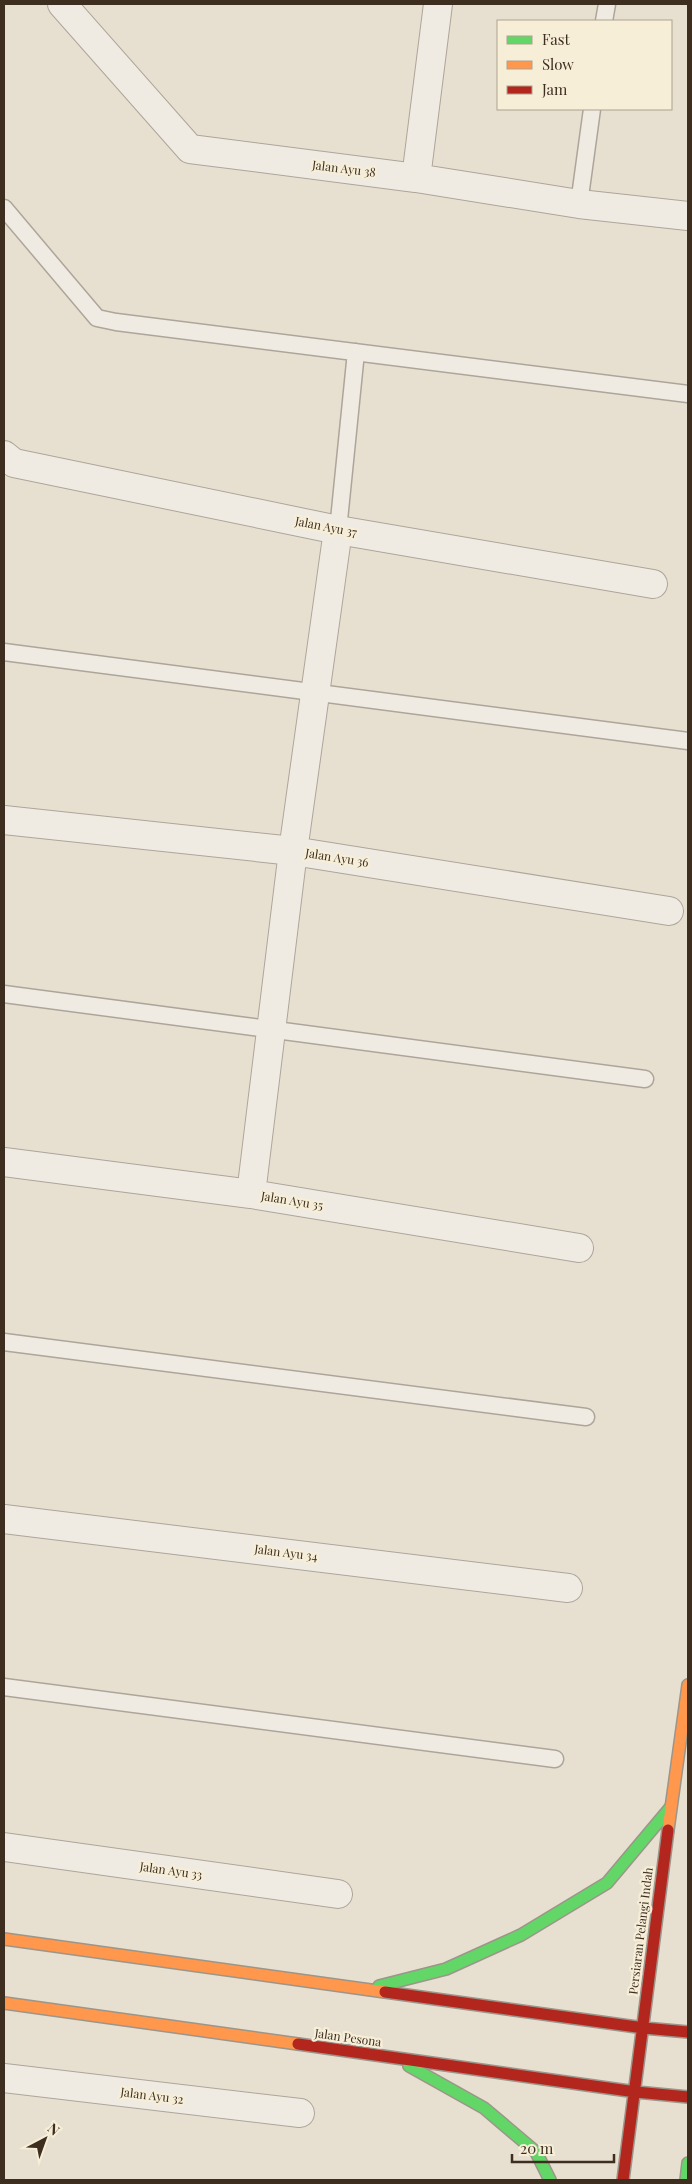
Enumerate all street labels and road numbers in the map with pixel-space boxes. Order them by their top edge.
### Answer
street label: Jalan Ayu 38 [310,156,377,180]
street label: Jalan Ayu 37 [293,512,359,540]
street label: Jalan Ayu 36 [303,844,370,870]
street label: Jalan Ayu 35 [259,1187,324,1213]
street label: Jalan Ayu 34 [253,1540,319,1564]
street label: Jalan Ayu 33 [138,1858,204,1882]
street label: Persiaran Pelangi Indah [624,1866,656,1995]
street label: Jalan Pesona [313,2024,383,2050]
street label: Jalan Ayu 32 [119,2083,185,2107]

